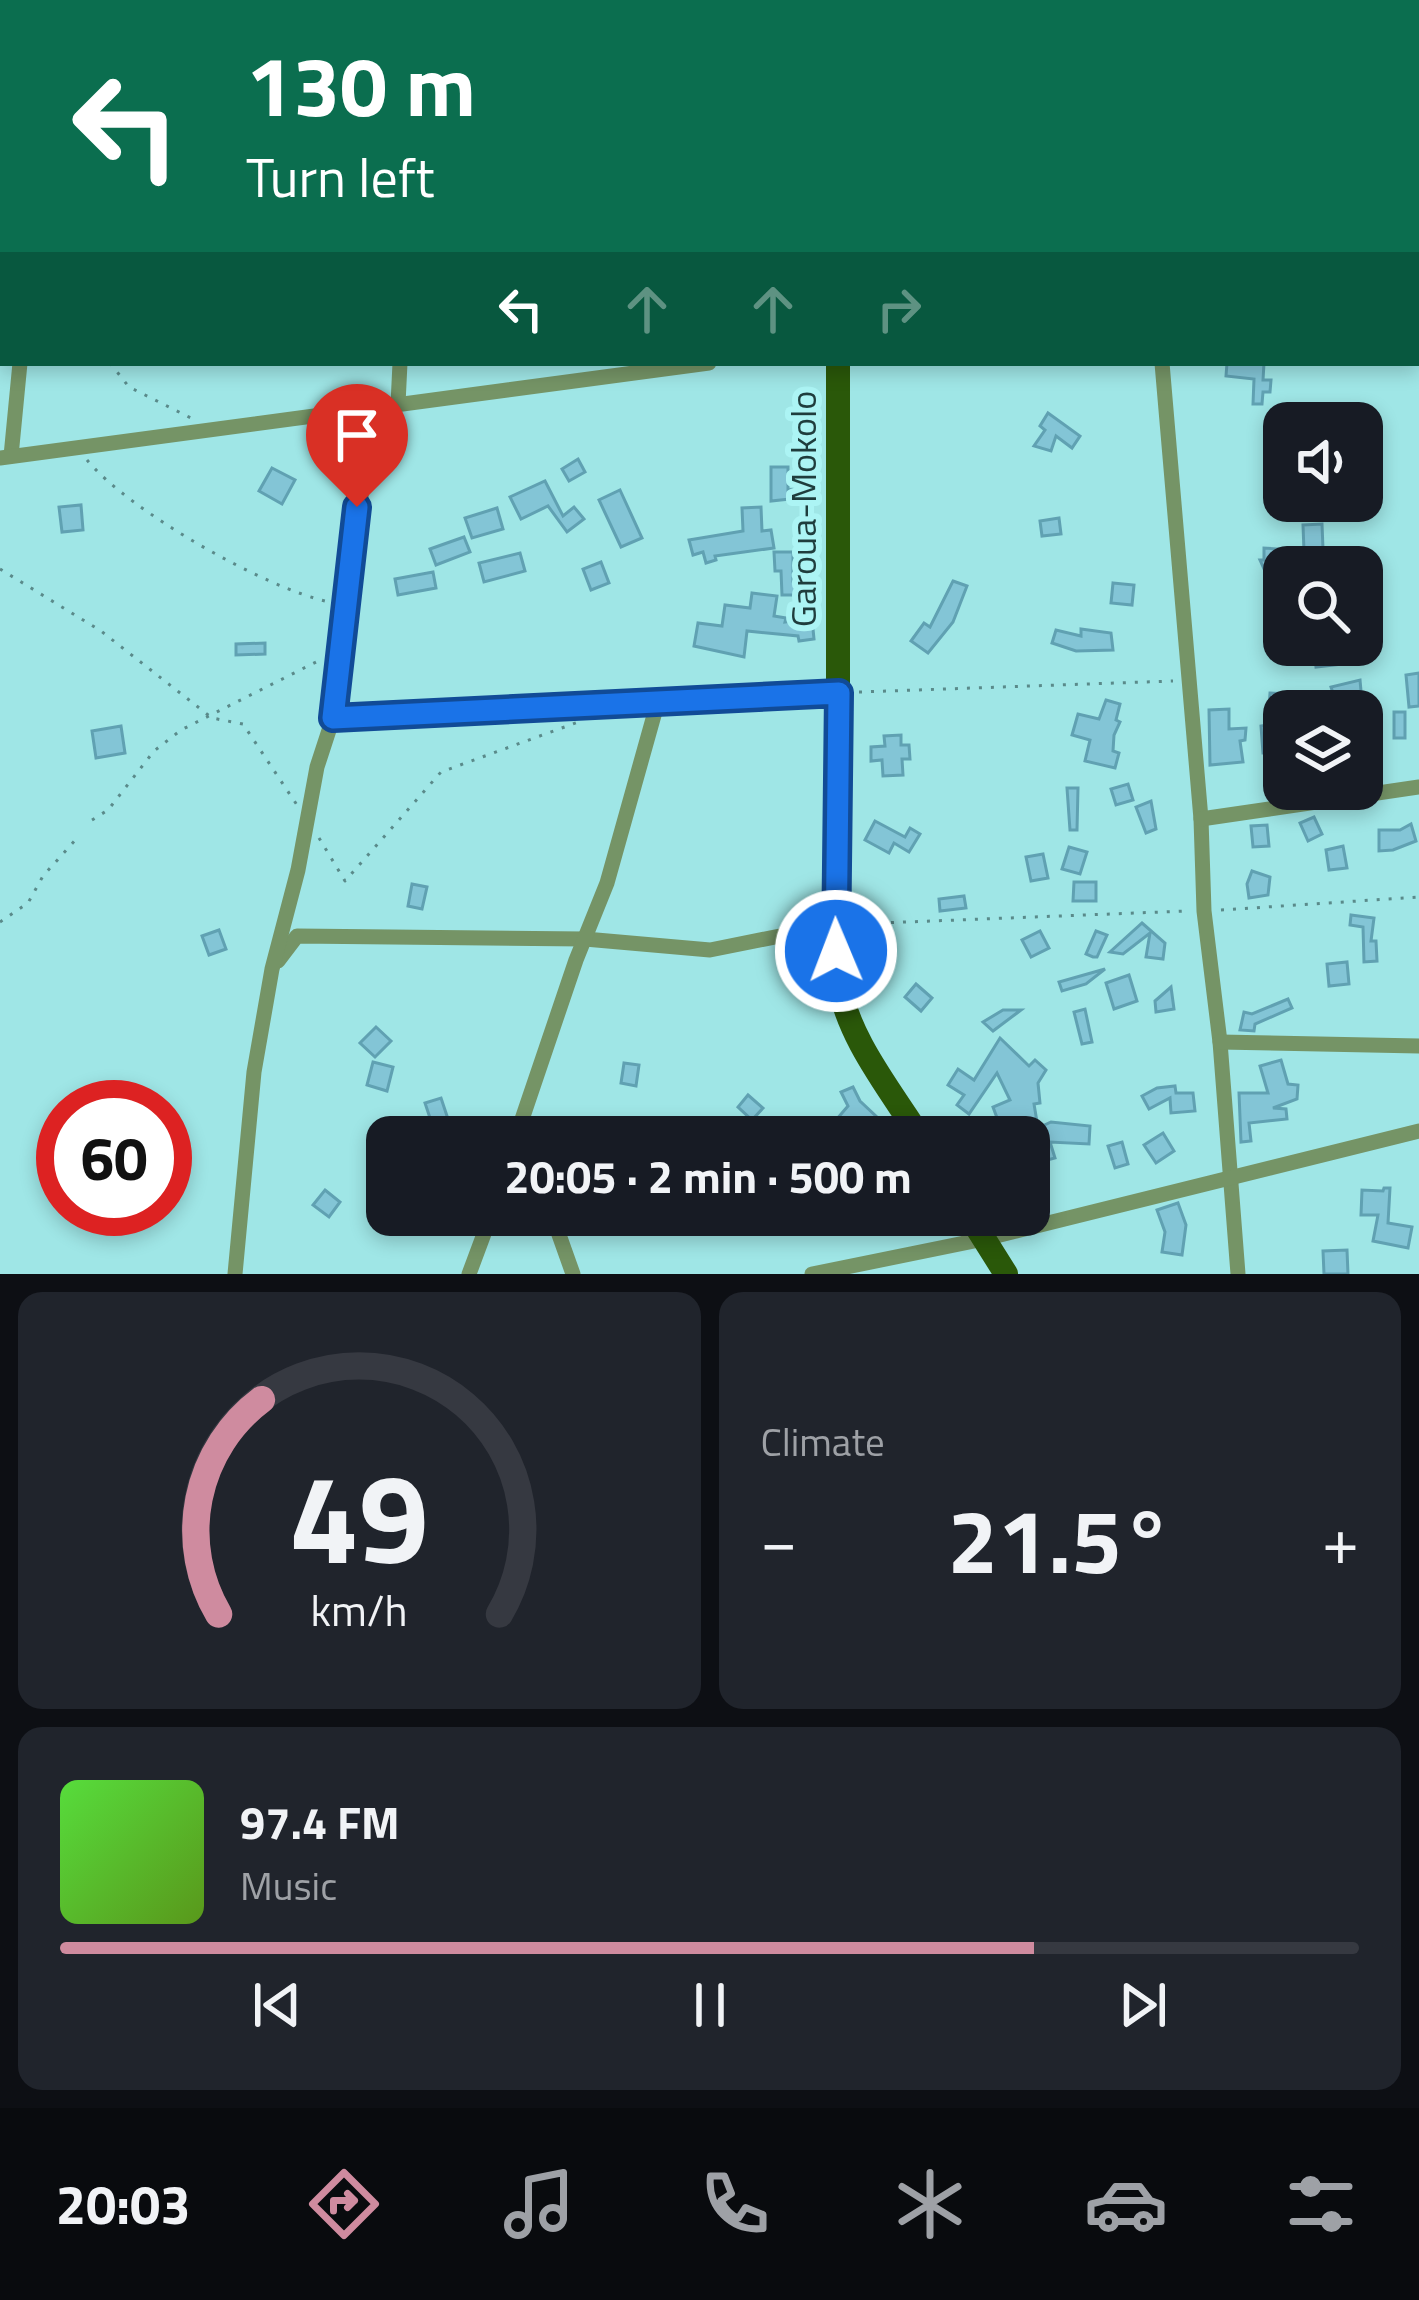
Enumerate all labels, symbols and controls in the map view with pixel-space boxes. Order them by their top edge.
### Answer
text: 130 m [246,21,476,149]
icon: left [48,48,204,204]
text: Turn left [246,136,435,218]
icon: left [488,276,554,342]
icon: ahead [614,276,680,342]
icon: ahead [740,276,806,342]
icon: right [866,276,932,342]
pin [306,384,408,507]
street label: Garoua-Mokolo [775,391,830,627]
icon: arrive [324,402,390,468]
map controls [1263,402,1383,810]
button: sound [1263,402,1383,522]
button: search [1263,546,1383,666]
button: layers [1263,690,1383,810]
position arrow [773,888,899,1014]
speed limit sign: 60 [36,1080,192,1236]
text: 20:05 · 2 min · 500 m [504,1142,912,1210]
text: Climate [761,1412,885,1471]
text: 49 [289,1422,429,1611]
text: 21.5° [947,1471,1172,1608]
text: − [761,1489,797,1590]
text: + [1322,1489,1359,1590]
text: km/h [311,1576,408,1642]
text: 97.4 FM [240,1788,400,1856]
text: Music [240,1856,337,1915]
icon: previous [244,1972,310,2038]
icon: pause [677,1972,743,2038]
icon: next [1110,1972,1176,2038]
icon: directions [302,2162,386,2246]
icon: music [497,2162,581,2246]
icon: phone [693,2162,777,2246]
icon: climate [888,2162,972,2246]
icon: car [1084,2162,1168,2246]
icon: filters [1279,2162,1363,2246]
text: 20:03 [56,2163,191,2245]

